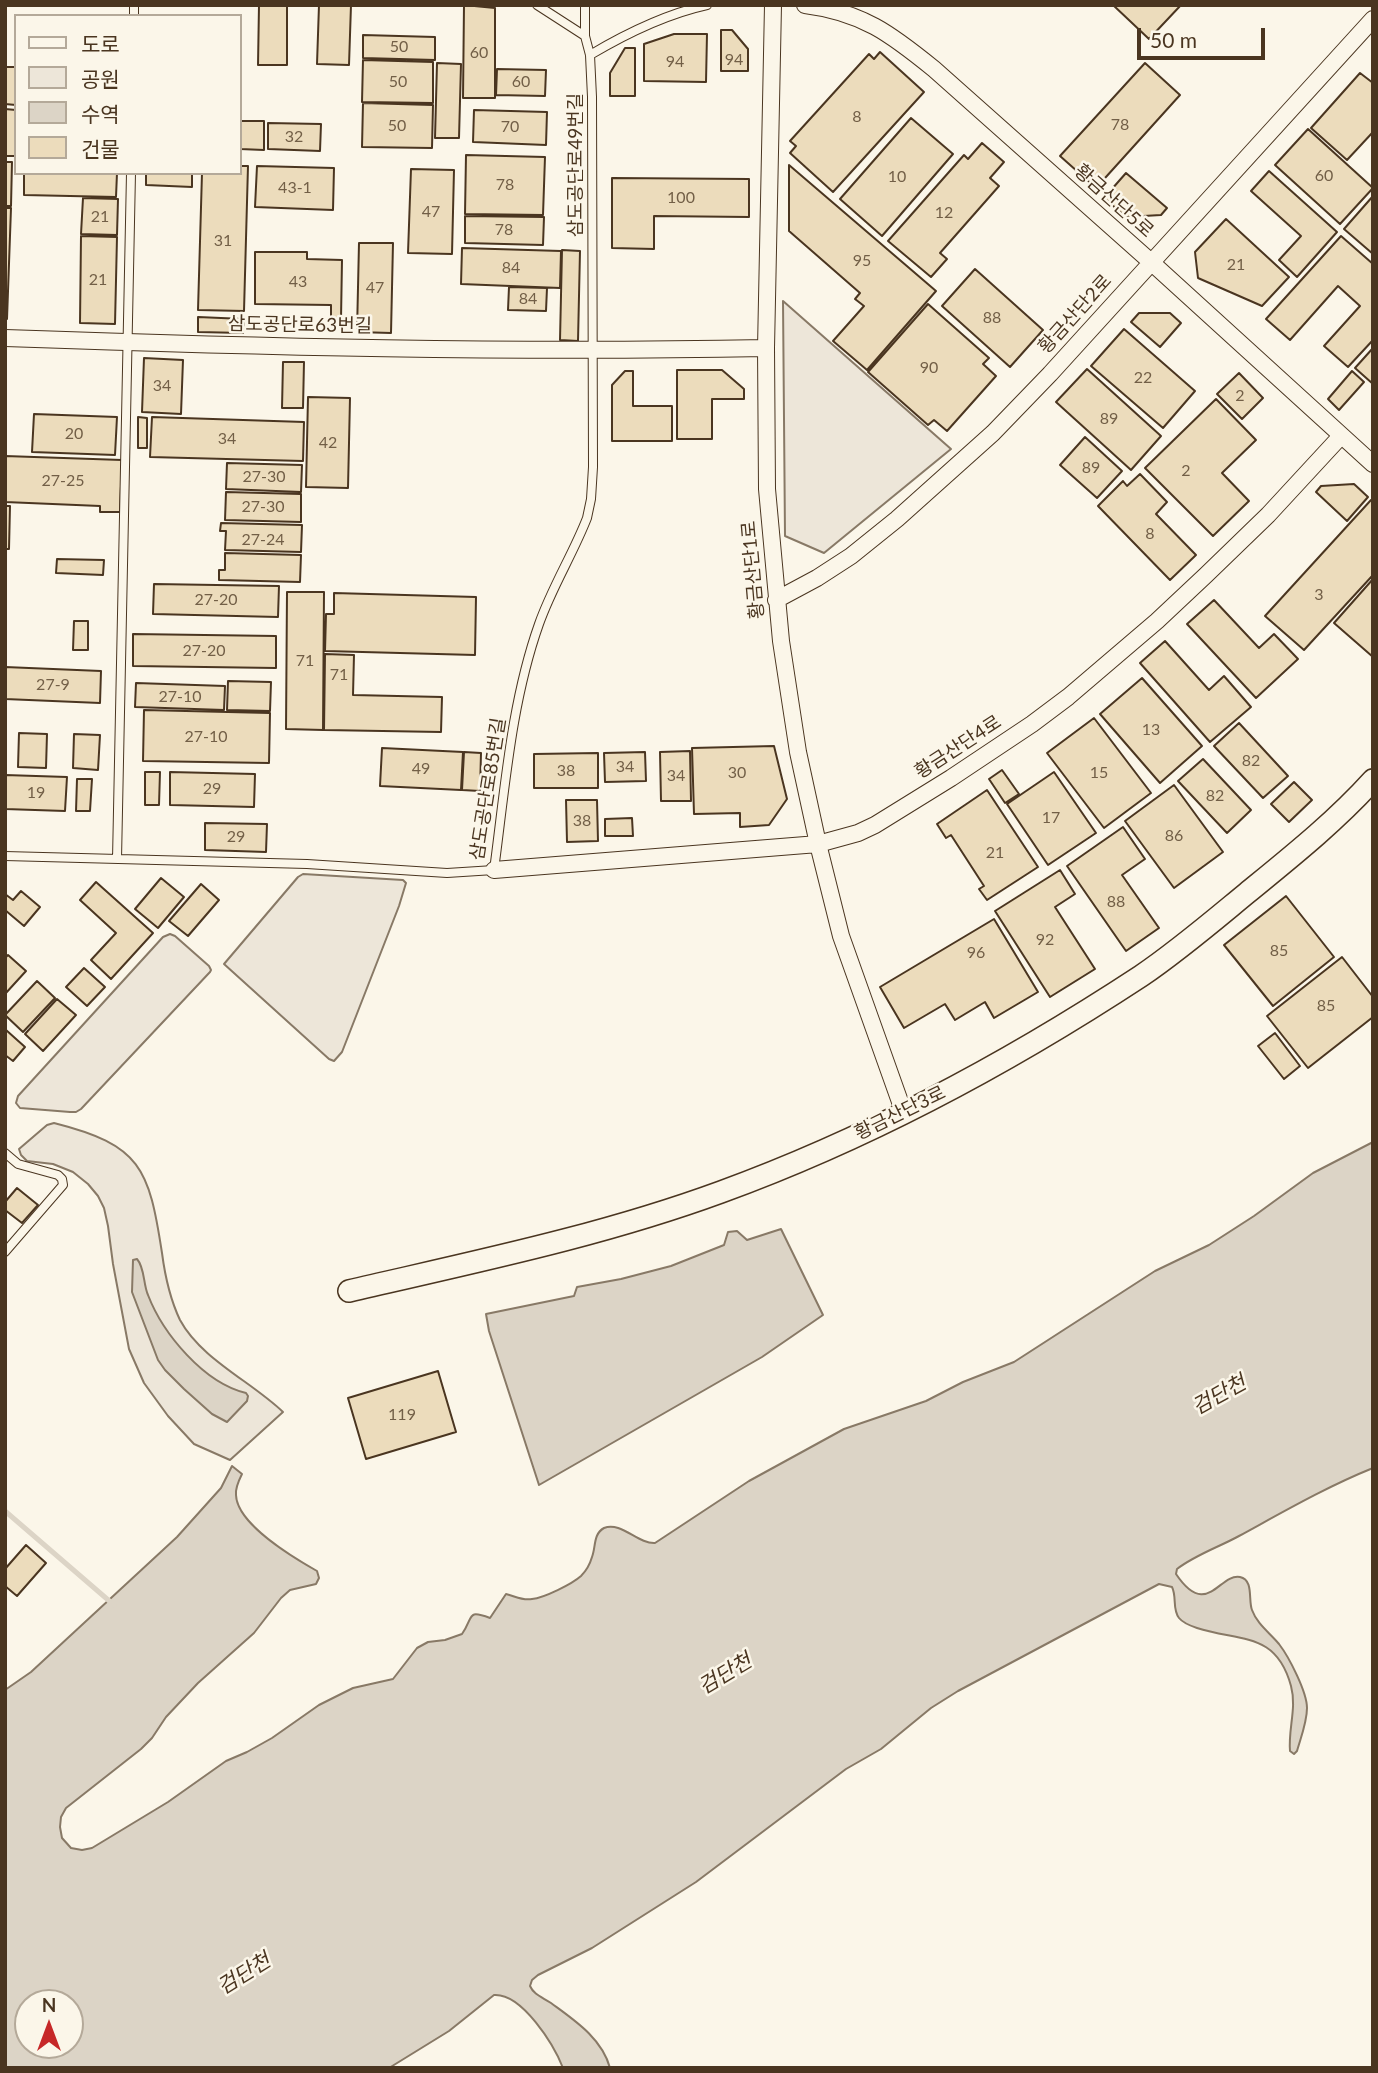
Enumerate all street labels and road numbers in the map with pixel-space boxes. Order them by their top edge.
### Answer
street label: 삼도공단로49번길 [565,93,587,237]
street label: 황금산단5로 [1070,160,1158,242]
street label: 황금산단2로 [1034,270,1116,358]
street label: 삼도공단로63번길 [228,312,372,338]
street label: 황금산단1로 [737,520,769,620]
street label: 황금산단4로 [911,711,1005,783]
street label: 삼도공단로85번길 [465,716,511,862]
street label: 황금산단3로 [851,1081,949,1145]

